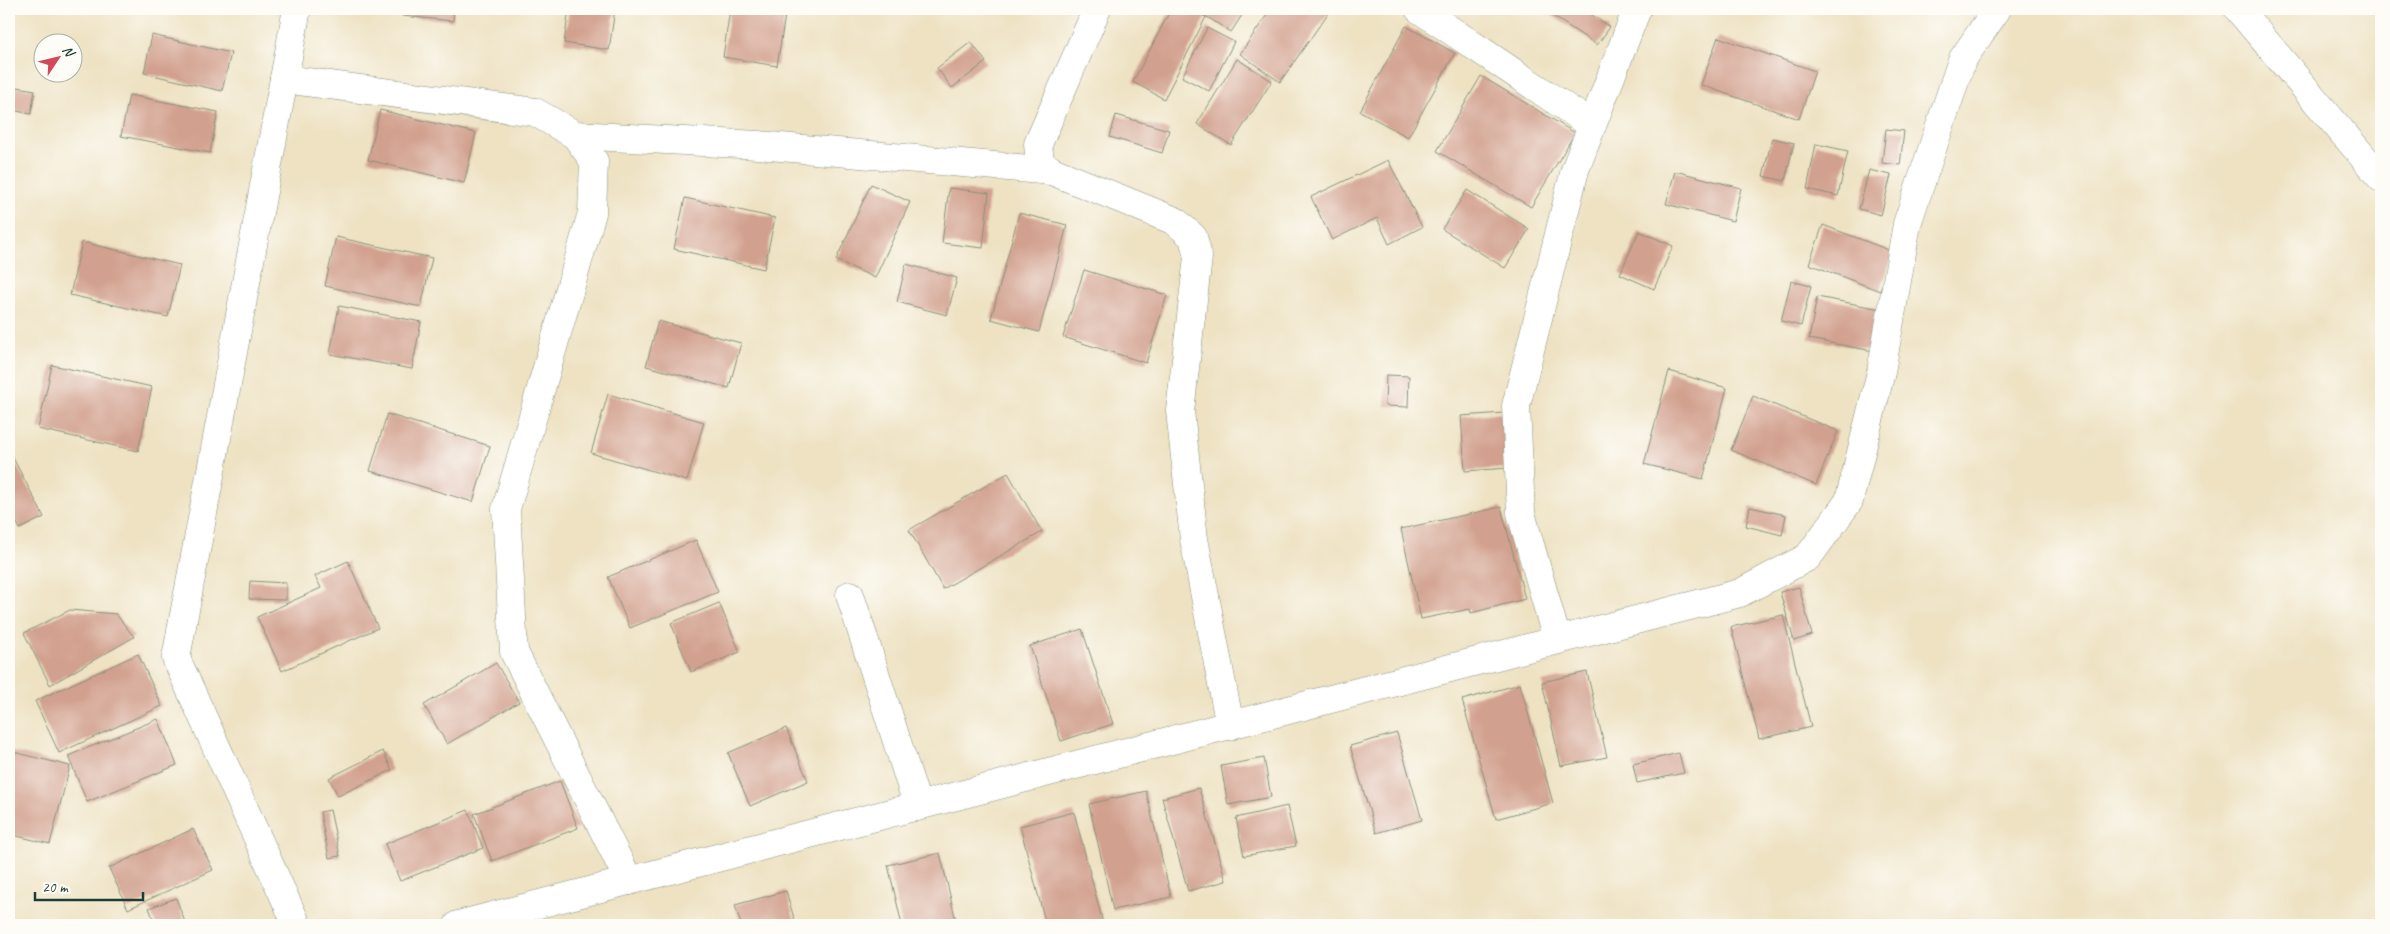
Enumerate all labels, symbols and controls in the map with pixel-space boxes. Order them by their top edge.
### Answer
north arrow [32,32,82,82]
text: N [59,42,79,61]
scale bar [35,869,142,901]
text: 20 m [42,878,69,897]

